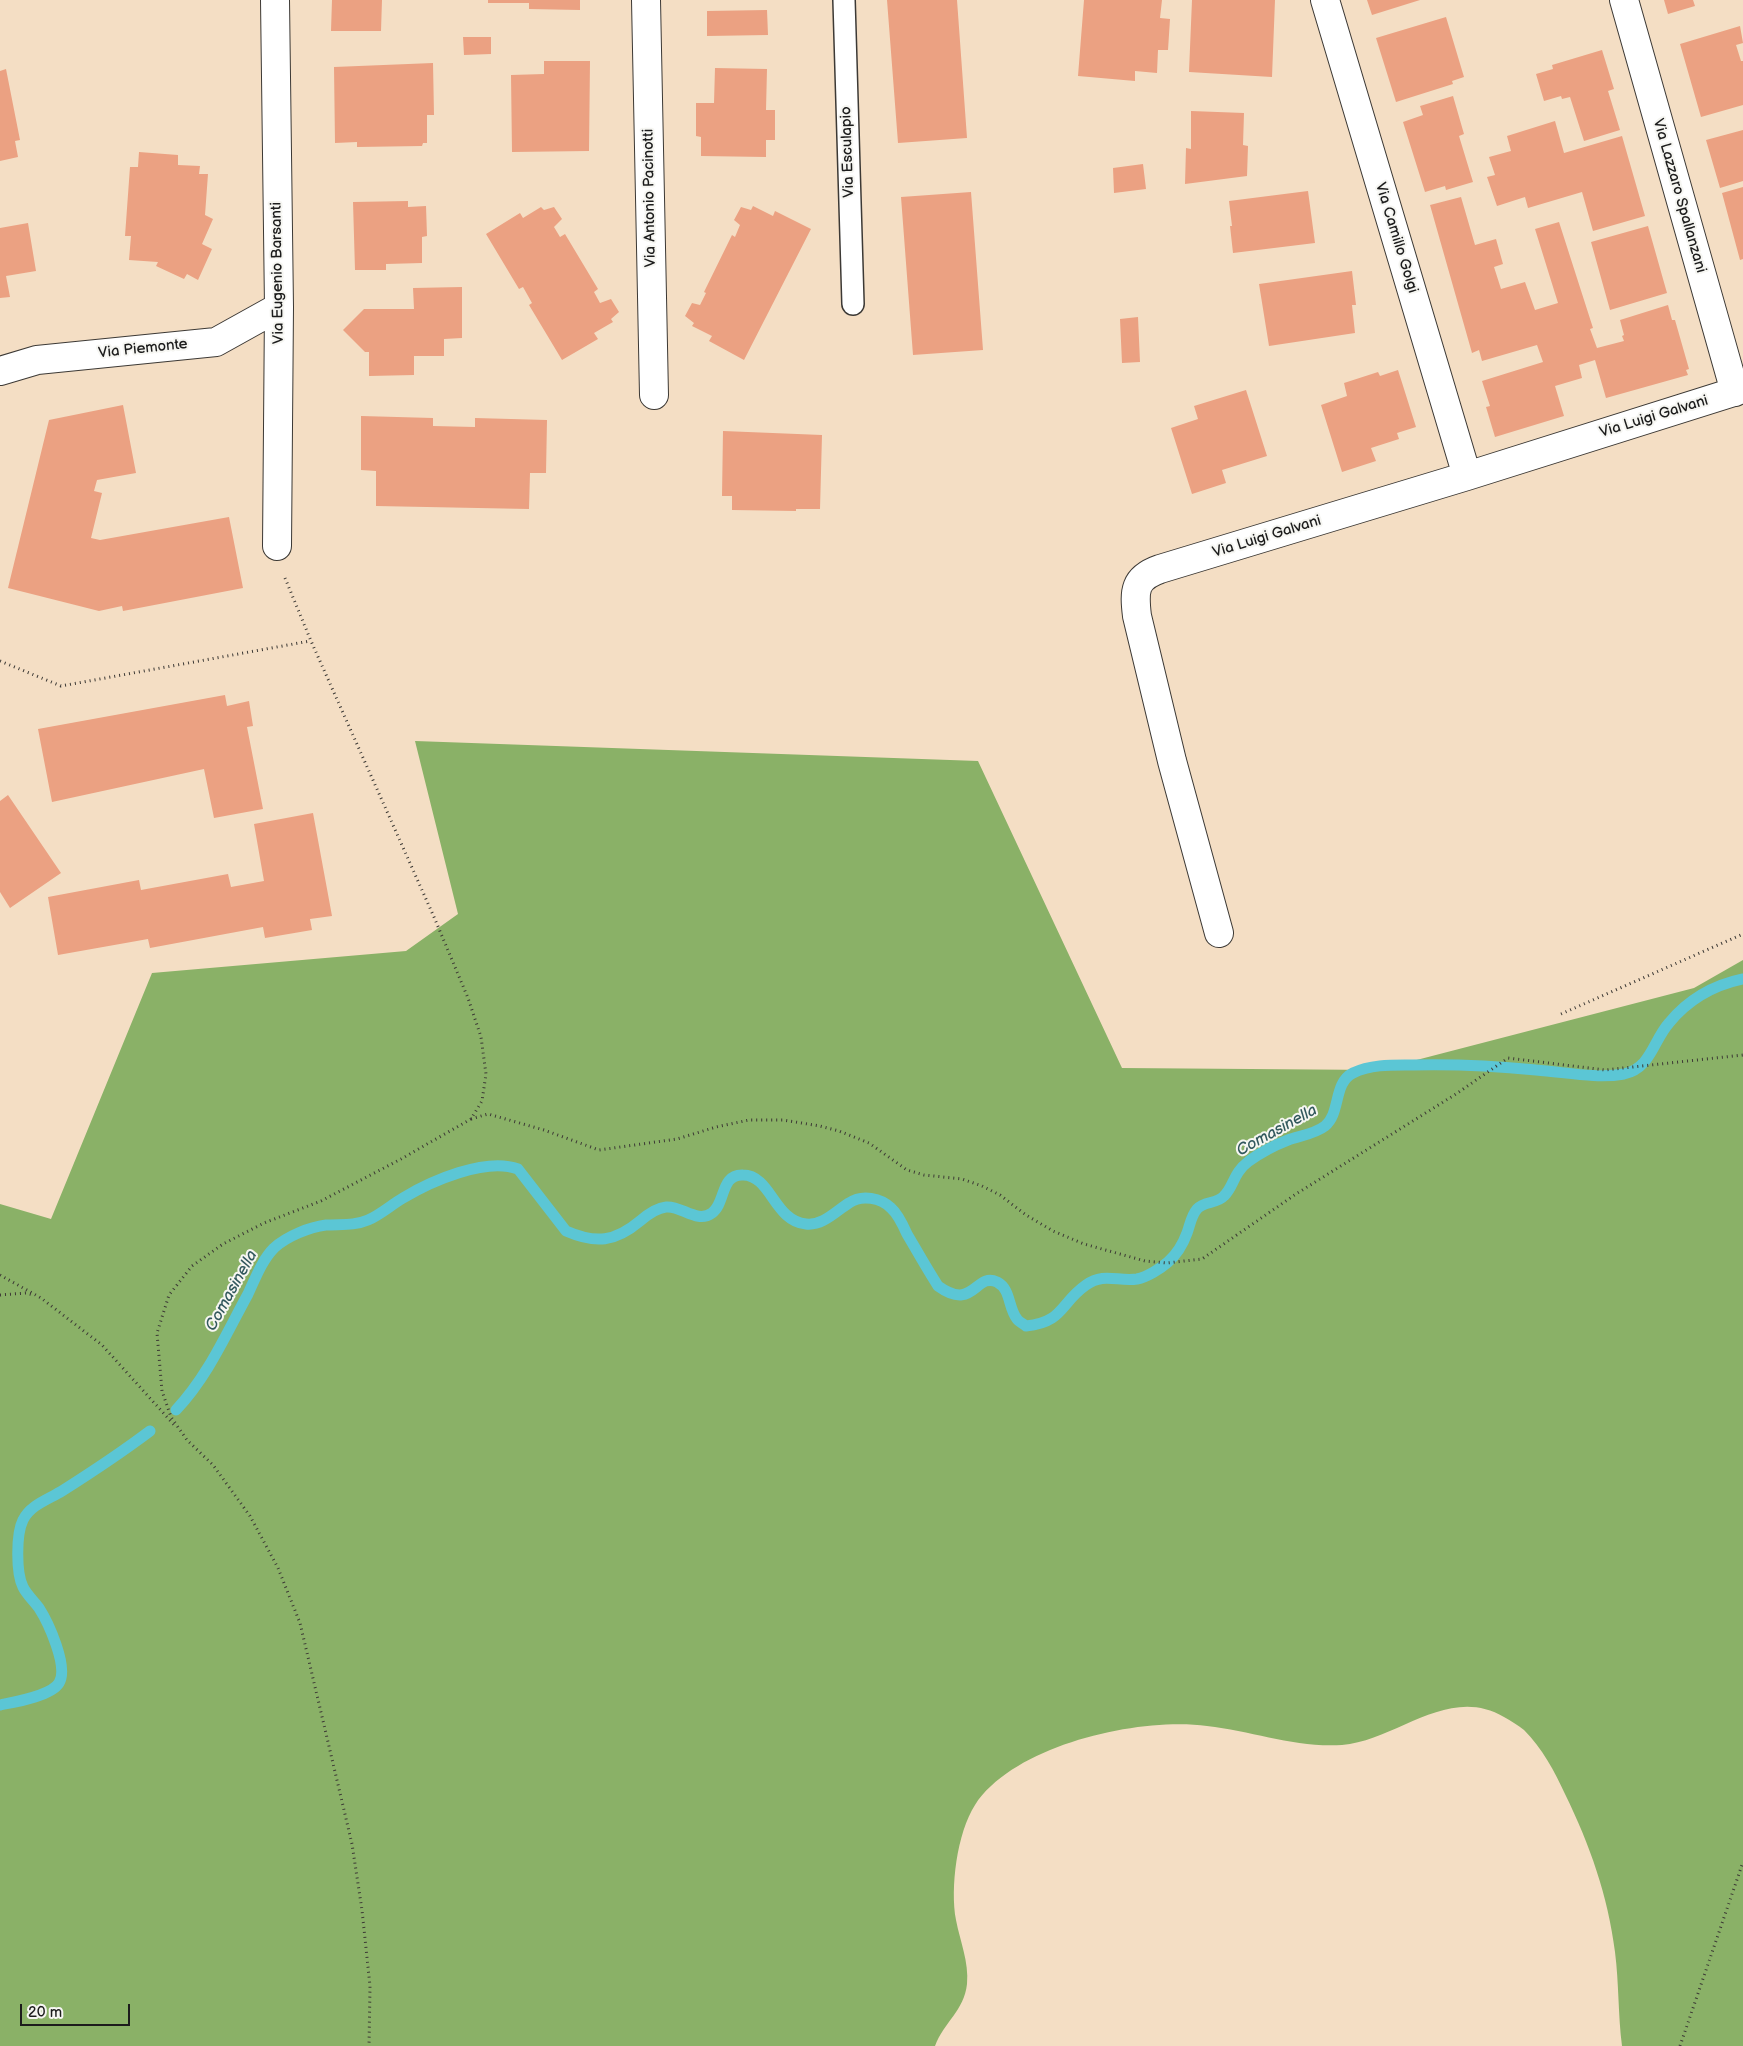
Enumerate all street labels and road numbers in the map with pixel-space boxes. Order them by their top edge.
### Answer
street label: Via Esculapio [837,106,859,198]
street label: Via Lazzaro Spallanzani [1648,117,1710,275]
street label: Via Antonio Pacinotti [640,129,660,267]
street label: Via Camillo Golgi [1371,181,1421,295]
street label: Via Eugenio Barsanti [268,202,288,344]
street label: Via Piemonte [98,335,188,363]
street label: Via Luigi Galvani [1598,392,1710,442]
street label: Via Luigi Galvani [1211,512,1323,562]

